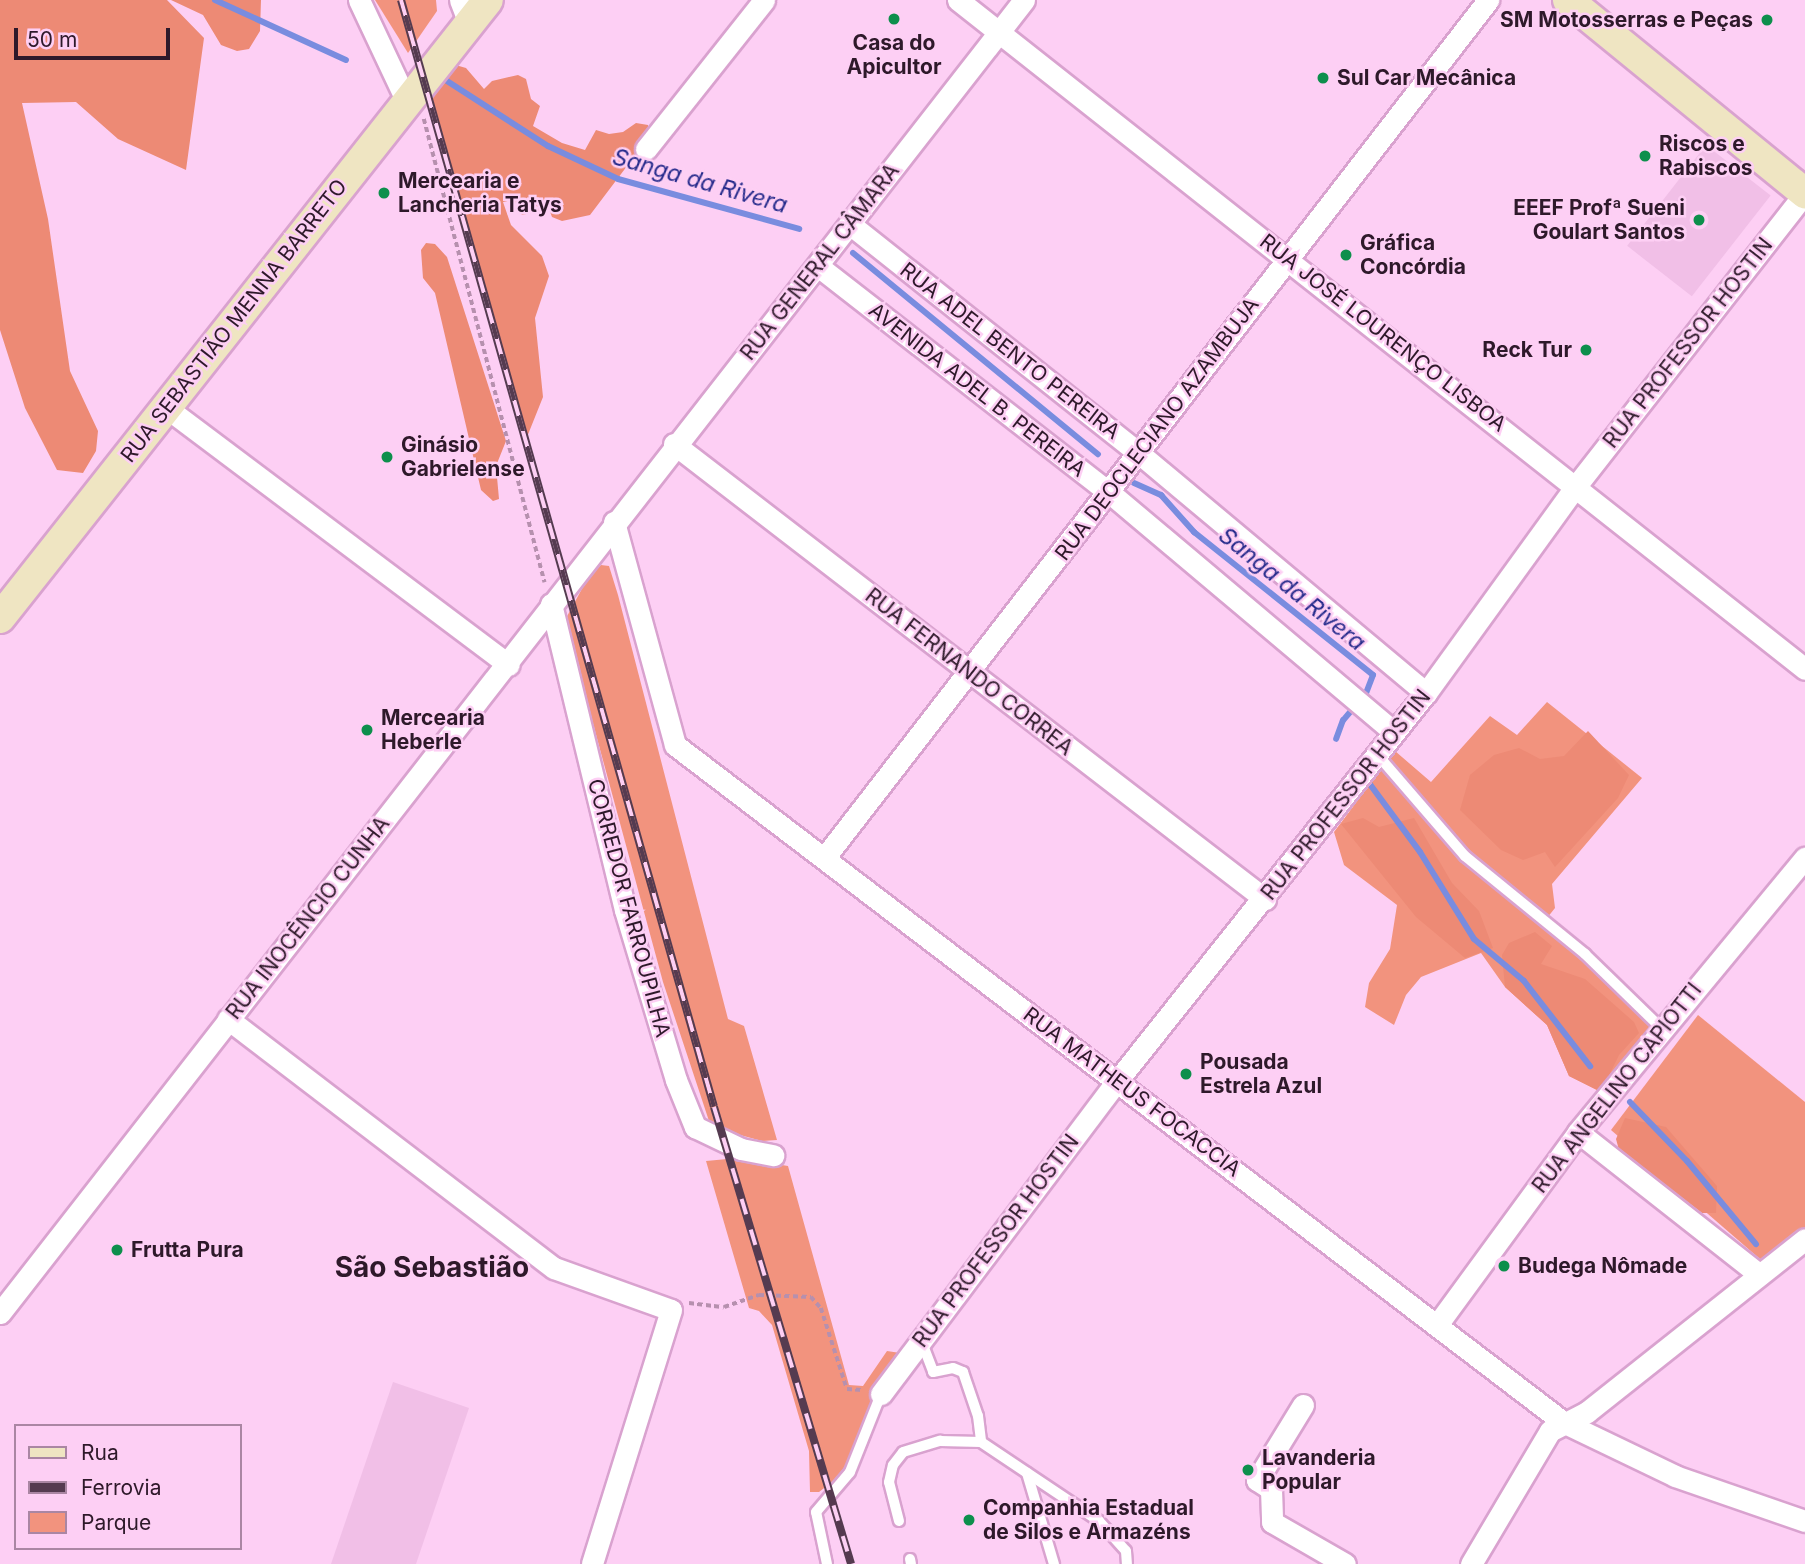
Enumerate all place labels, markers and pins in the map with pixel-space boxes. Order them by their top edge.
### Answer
place label: SM Motosserras e Peças [1500,7,1753,33]
marker: Casa do Apicultor [886,11,902,27]
marker: SM Motosserras e Peças [1759,12,1775,28]
place label: Casa do Apicultor [847,30,941,80]
place label: Sul Car Mecânica [1337,65,1516,91]
marker: Sul Car Mecânica [1315,70,1331,86]
place label: Riscos e Rabiscos [1659,131,1753,181]
marker: Riscos e Rabiscos [1637,148,1653,164]
place label: Mercearia e Lancheria Tatys [398,168,562,218]
marker: Mercearia e Lancheria Tatys [376,185,392,201]
place label: EEEF Profª Sueni Goulart Santos [1513,195,1685,245]
marker: EEEF Profª Sueni Goulart Santos [1691,212,1707,228]
place label: Gráfica Concórdia [1360,230,1466,280]
marker: Gráfica Concórdia [1338,247,1354,263]
place label: Reck Tur [1482,337,1572,363]
marker: Reck Tur [1578,342,1594,358]
place label: Ginásio Gabrielense [401,432,525,482]
marker: Ginásio Gabrielense [379,449,395,465]
place label: Mercearia Heberle [381,705,485,755]
marker: Mercearia Heberle [359,722,375,738]
place label: Pousada Estrela Azul [1200,1049,1322,1099]
marker: Pousada Estrela Azul [1178,1066,1194,1082]
place label: Frutta Pura [131,1237,244,1263]
marker: Frutta Pura [109,1242,125,1258]
place label: Budega Nômade [1518,1253,1687,1279]
marker: Budega Nômade [1496,1258,1512,1274]
place label: Lavanderia Popular [1262,1445,1376,1495]
marker: Lavanderia Popular [1240,1462,1256,1478]
place label: Companhia Estadual de Silos e Armazéns [983,1495,1194,1545]
marker: Companhia Estadual de Silos e Armazéns [961,1512,977,1528]

